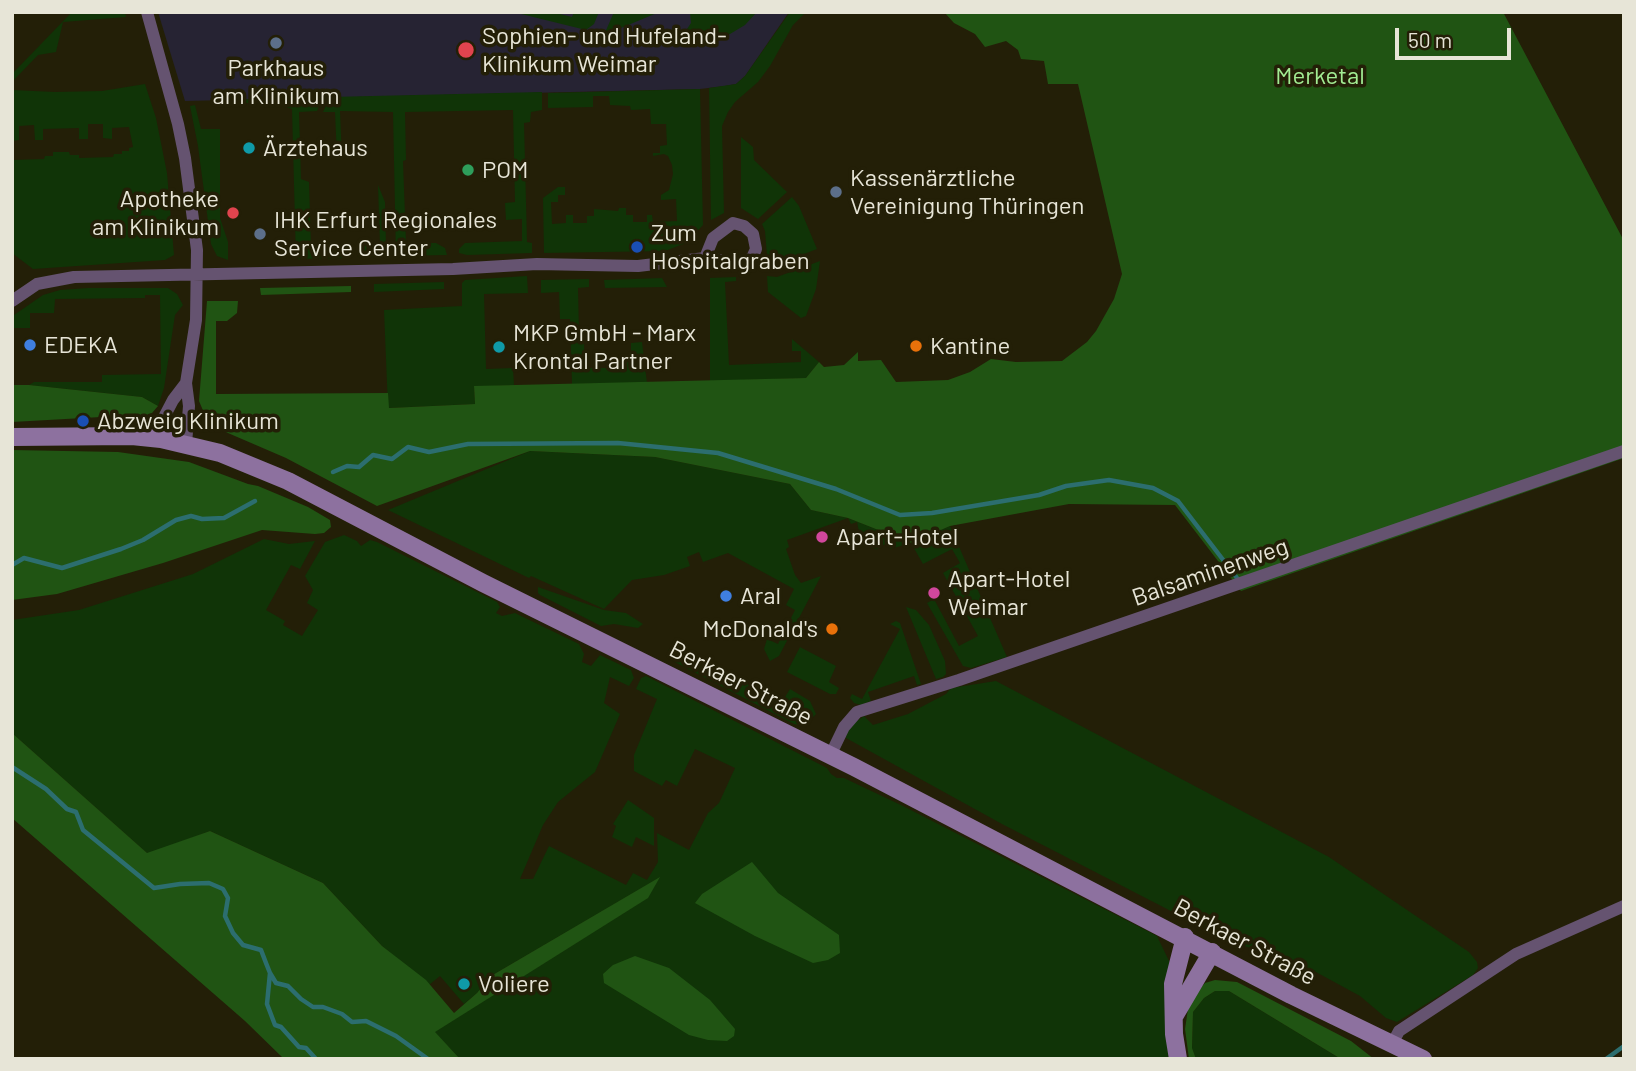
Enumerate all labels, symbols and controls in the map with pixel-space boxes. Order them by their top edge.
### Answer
scale bar [1398,14,1514,58]
place label: Sophien- und Hufeland- Klinikum Weimar [482,22,727,78]
text: 50 m [1408,27,1452,52]
marker: Parkhaus am Klinikum [268,35,284,51]
marker: Sophien- und Hufeland- Klinikum Weimar [456,40,476,60]
place label: Parkhaus am Klinikum [212,54,340,110]
park label: Merketal [1275,62,1365,90]
place label: Ärztehaus [263,134,368,162]
marker: Ärztehaus [241,140,257,156]
place label: POM [482,156,528,184]
marker: POM [460,162,476,178]
place label: Kassenärztliche Vereinigung Thüringen [850,164,1085,220]
marker: Kassenärztliche Vereinigung Thüringen [828,184,844,200]
place label: Apotheke am Klinikum [92,185,219,241]
marker: Apotheke am Klinikum [225,205,241,221]
place label: IHK Erfurt Regionales Service Center [274,206,497,262]
place label: Zum Hospitalgraben [651,219,810,275]
marker: IHK Erfurt Regionales Service Center [252,226,268,242]
marker: Zum Hospitalgraben [629,239,645,255]
place label: MKP GmbH - Marx Krontal Partner [513,319,696,375]
place label: EDEKA [44,331,118,359]
place label: Kantine [930,332,1010,360]
marker: EDEKA [22,337,38,353]
marker: Kantine [908,338,924,354]
marker: MKP GmbH - Marx Krontal Partner [491,339,507,355]
place label: Abzweig Klinikum [97,407,279,435]
marker: Abzweig Klinikum [75,413,91,429]
place label: Apart-Hotel [836,523,958,551]
marker: Apart-Hotel [814,529,830,545]
street label: Balsaminenweg [1128,532,1292,612]
place label: Apart-Hotel Weimar [948,565,1070,621]
place label: Aral [740,582,781,610]
marker: Apart-Hotel Weimar [926,585,942,601]
marker: Aral [718,588,734,604]
place label: McDonald's [703,615,818,643]
marker: McDonald's [824,621,840,637]
street label: Berkaer Straße [665,635,817,731]
street label: Berkaer Straße [1169,892,1321,992]
place label: Voliere [478,970,550,998]
marker: Voliere [456,976,472,992]

